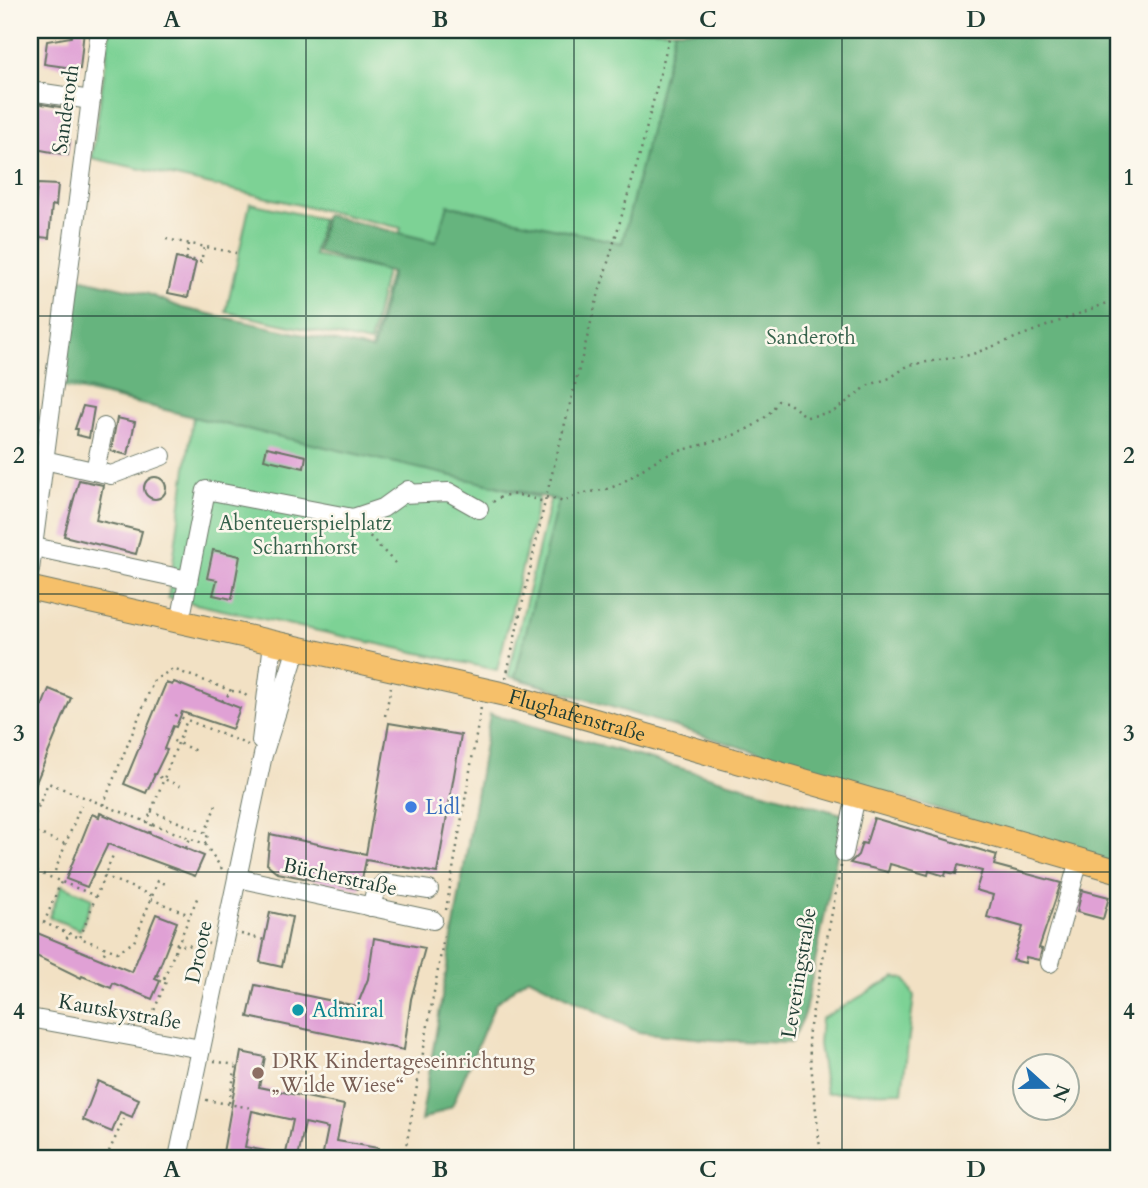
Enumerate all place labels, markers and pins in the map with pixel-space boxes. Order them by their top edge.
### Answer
place label: Lidl [425,793,460,822]
marker: Lidl [403,799,419,815]
place label: Admiral [312,996,384,1025]
marker: Admiral [290,1002,306,1018]
place label: DRK Kindertageseinrichtung „Wilde Wiese“ [272,1047,535,1100]
marker: DRK Kindertageseinrichtung „Wilde Wiese“ [250,1065,266,1081]

